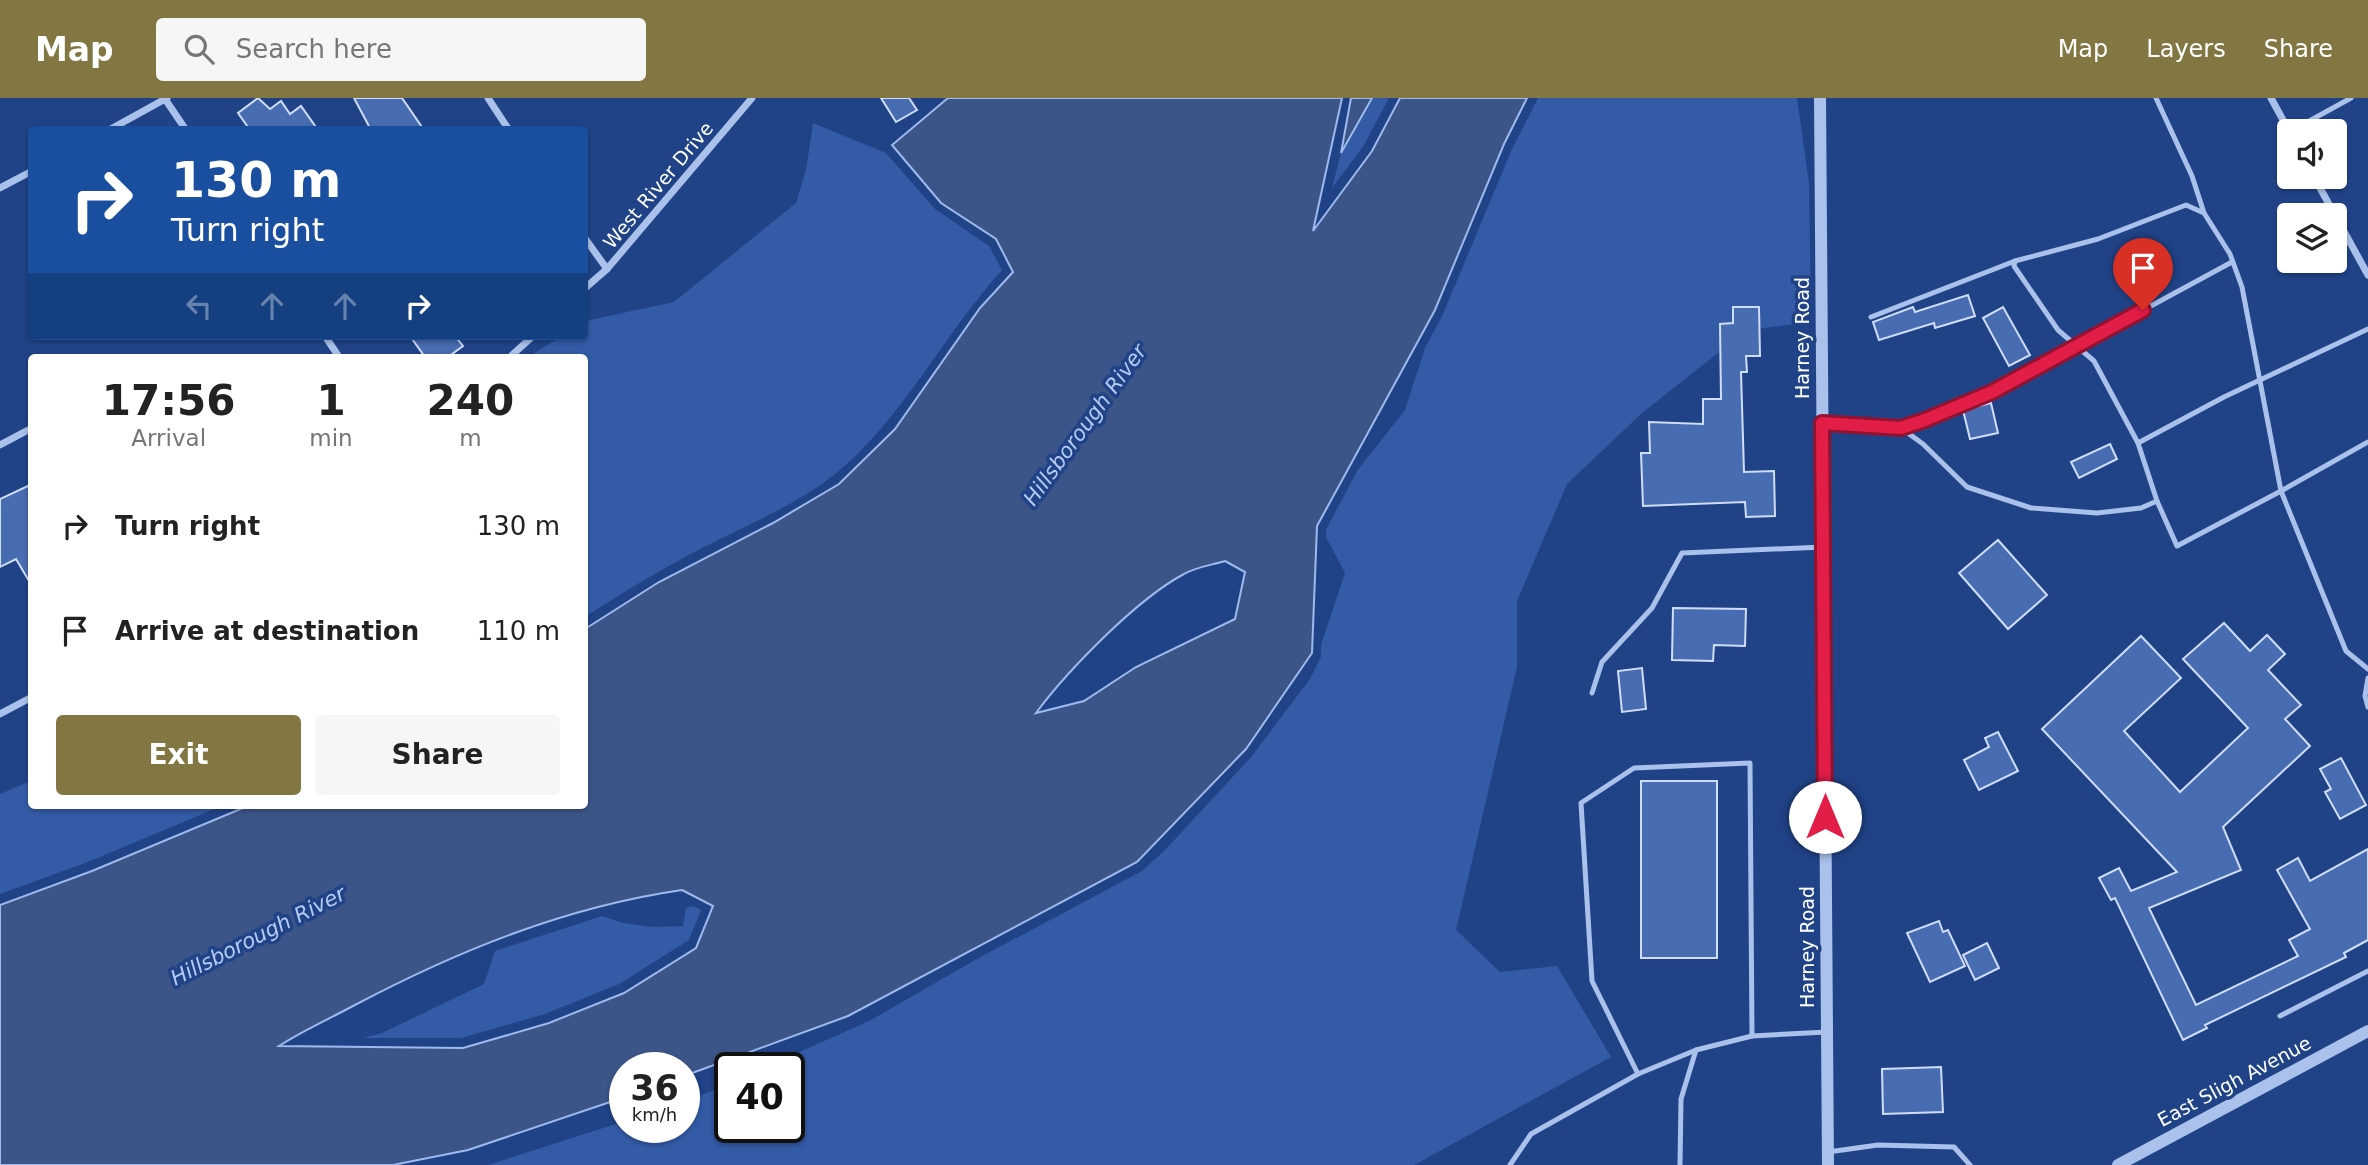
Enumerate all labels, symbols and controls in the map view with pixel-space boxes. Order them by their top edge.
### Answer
search box [156,18,646,81]
text: Map [35,30,114,69]
icon: search [180,30,218,68]
text: Search here [236,34,392,64]
text: Map [2058,35,2108,63]
text: Layers [2146,35,2226,63]
text: Share [2264,35,2333,63]
street label: West River Drive [599,117,717,253]
map controls [2277,119,2347,273]
button: sound [2277,119,2347,189]
text: 130 m [171,152,341,209]
icon: right [56,154,147,245]
button: layers [2277,203,2347,273]
text: Turn right [171,211,324,249]
pin [2113,238,2173,310]
icon: arrive [2124,249,2162,287]
street label: Harney Road [1791,277,1813,399]
icon: left [180,287,218,325]
icon: ahead [253,287,291,325]
icon: ahead [326,287,364,325]
icon: right [399,287,437,325]
water label: Hillsborough River [1019,339,1152,510]
text: 17:56 [102,376,236,425]
text: 1 [316,376,346,425]
text: 240 [427,376,514,425]
text: Arrival [131,425,206,451]
text: min [309,425,353,451]
text: m [459,425,482,451]
icon: right [56,507,94,545]
text: Turn right [115,511,260,541]
text: 130 m [477,511,560,541]
icon: arrive [56,612,94,650]
text: Arrive at destination [115,616,419,646]
text: 110 m [477,616,560,646]
button: Exit [56,715,301,795]
button: Share [315,715,560,795]
position arrow [1788,780,1862,854]
water label: Hillsborough River [167,881,351,990]
street label: Harney Road [1796,886,1818,1008]
street label: East Sligh Avenue [2154,1031,2314,1131]
speed limit sign: 40 [714,1052,805,1143]
text: 36 [630,1068,679,1108]
text: km/h [632,1104,677,1125]

